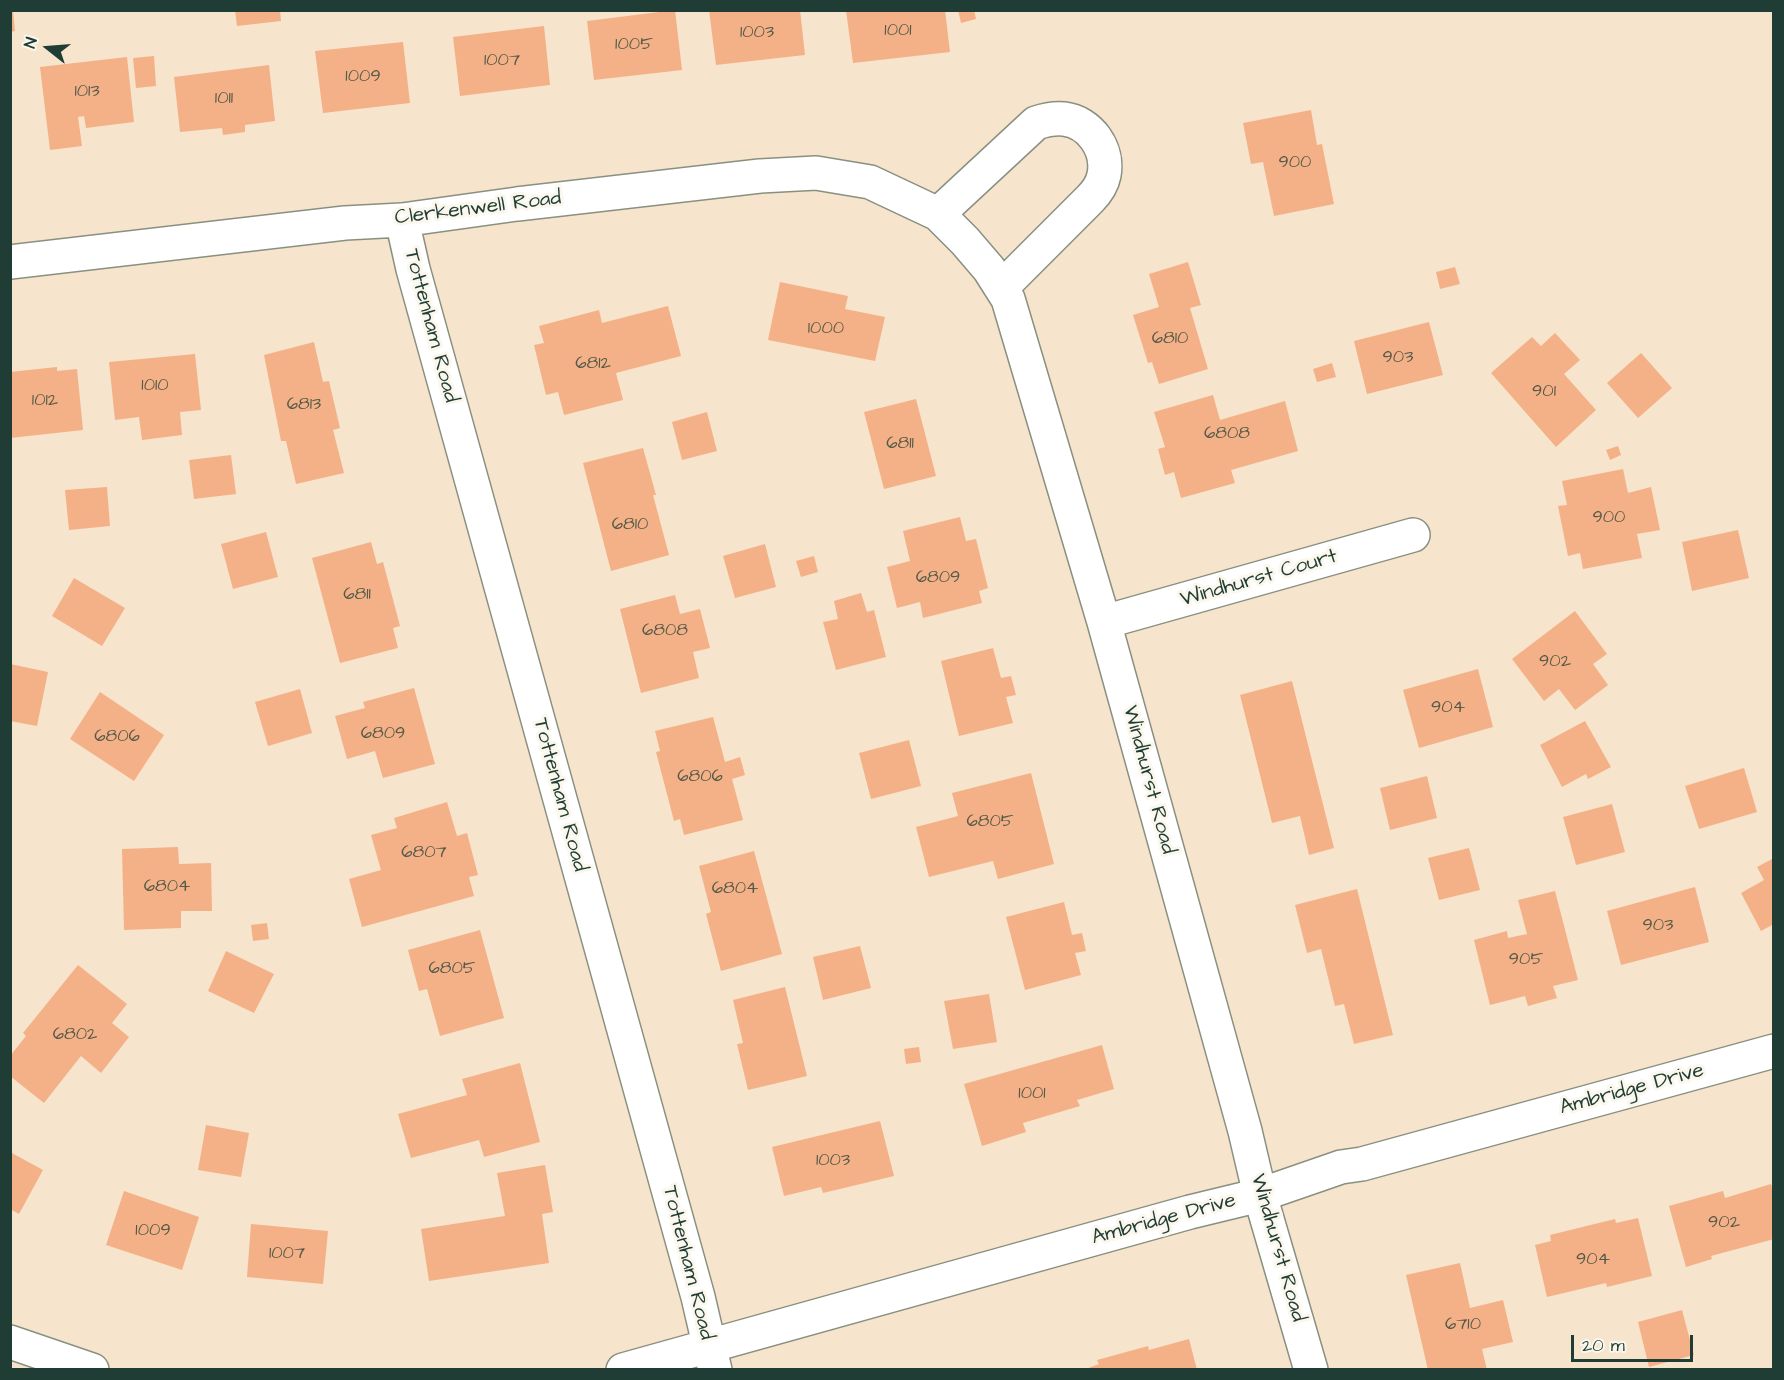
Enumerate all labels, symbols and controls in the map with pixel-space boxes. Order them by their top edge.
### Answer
north arrow [18,18,78,78]
house number: 1001 [884,20,912,42]
house number: 1003 [740,22,774,44]
house number: 1005 [615,34,653,56]
text: N [19,35,43,51]
house number: 1007 [484,50,520,72]
house number: 1009 [345,66,381,88]
house number: 1013 [74,81,100,103]
house number: 1011 [215,88,233,110]
house number: 900 [1279,152,1311,174]
street label: Clerkenwell Road [393,186,563,232]
street label: Tottenham Road [397,247,463,405]
house number: 1000 [808,318,844,340]
house number: 6810 [1152,328,1188,350]
house number: 903 [1383,347,1413,369]
house number: 6812 [575,353,611,375]
house number: 1010 [141,375,169,397]
house number: 901 [1532,381,1556,403]
house number: 1012 [32,390,58,412]
house number: 6813 [287,394,321,416]
house number: 6808 [1204,423,1250,445]
house number: 6811 [886,433,914,455]
house number: 900 [1593,507,1625,529]
house number: 6810 [612,514,648,536]
street label: Windhurst Court [1178,545,1340,613]
house number: 6809 [916,567,960,589]
house number: 6811 [343,584,371,606]
house number: 6808 [642,620,688,642]
house number: 902 [1539,651,1571,673]
house number: 904 [1431,697,1465,719]
street label: Windhurst Road [1116,703,1180,857]
street label: Tottenham Road [526,716,592,874]
house number: 6809 [361,723,405,745]
house number: 6806 [94,726,140,748]
house number: 6806 [677,766,723,788]
house number: 6805 [966,811,1014,833]
house number: 6807 [401,842,447,864]
house number: 6804 [144,876,190,898]
house number: 6804 [712,878,758,900]
house number: 903 [1643,915,1673,937]
house number: 905 [1509,949,1543,971]
house number: 6805 [428,958,476,980]
house number: 6802 [53,1024,97,1046]
street label: Ambridge Drive [1557,1059,1707,1121]
house number: 1001 [1018,1083,1046,1105]
house number: 1003 [816,1150,850,1172]
street label: Windhurst Road [1244,1171,1310,1325]
street label: Tottenham Road [656,1183,718,1343]
street label: Ambridge Drive [1089,1189,1239,1251]
house number: 902 [1708,1212,1740,1234]
house number: 1009 [135,1220,171,1242]
house number: 1007 [269,1243,305,1265]
house number: 904 [1576,1249,1610,1271]
house number: 6710 [1445,1314,1481,1336]
scale bar [1574,1323,1696,1361]
text: 20 m [1582,1333,1625,1358]

